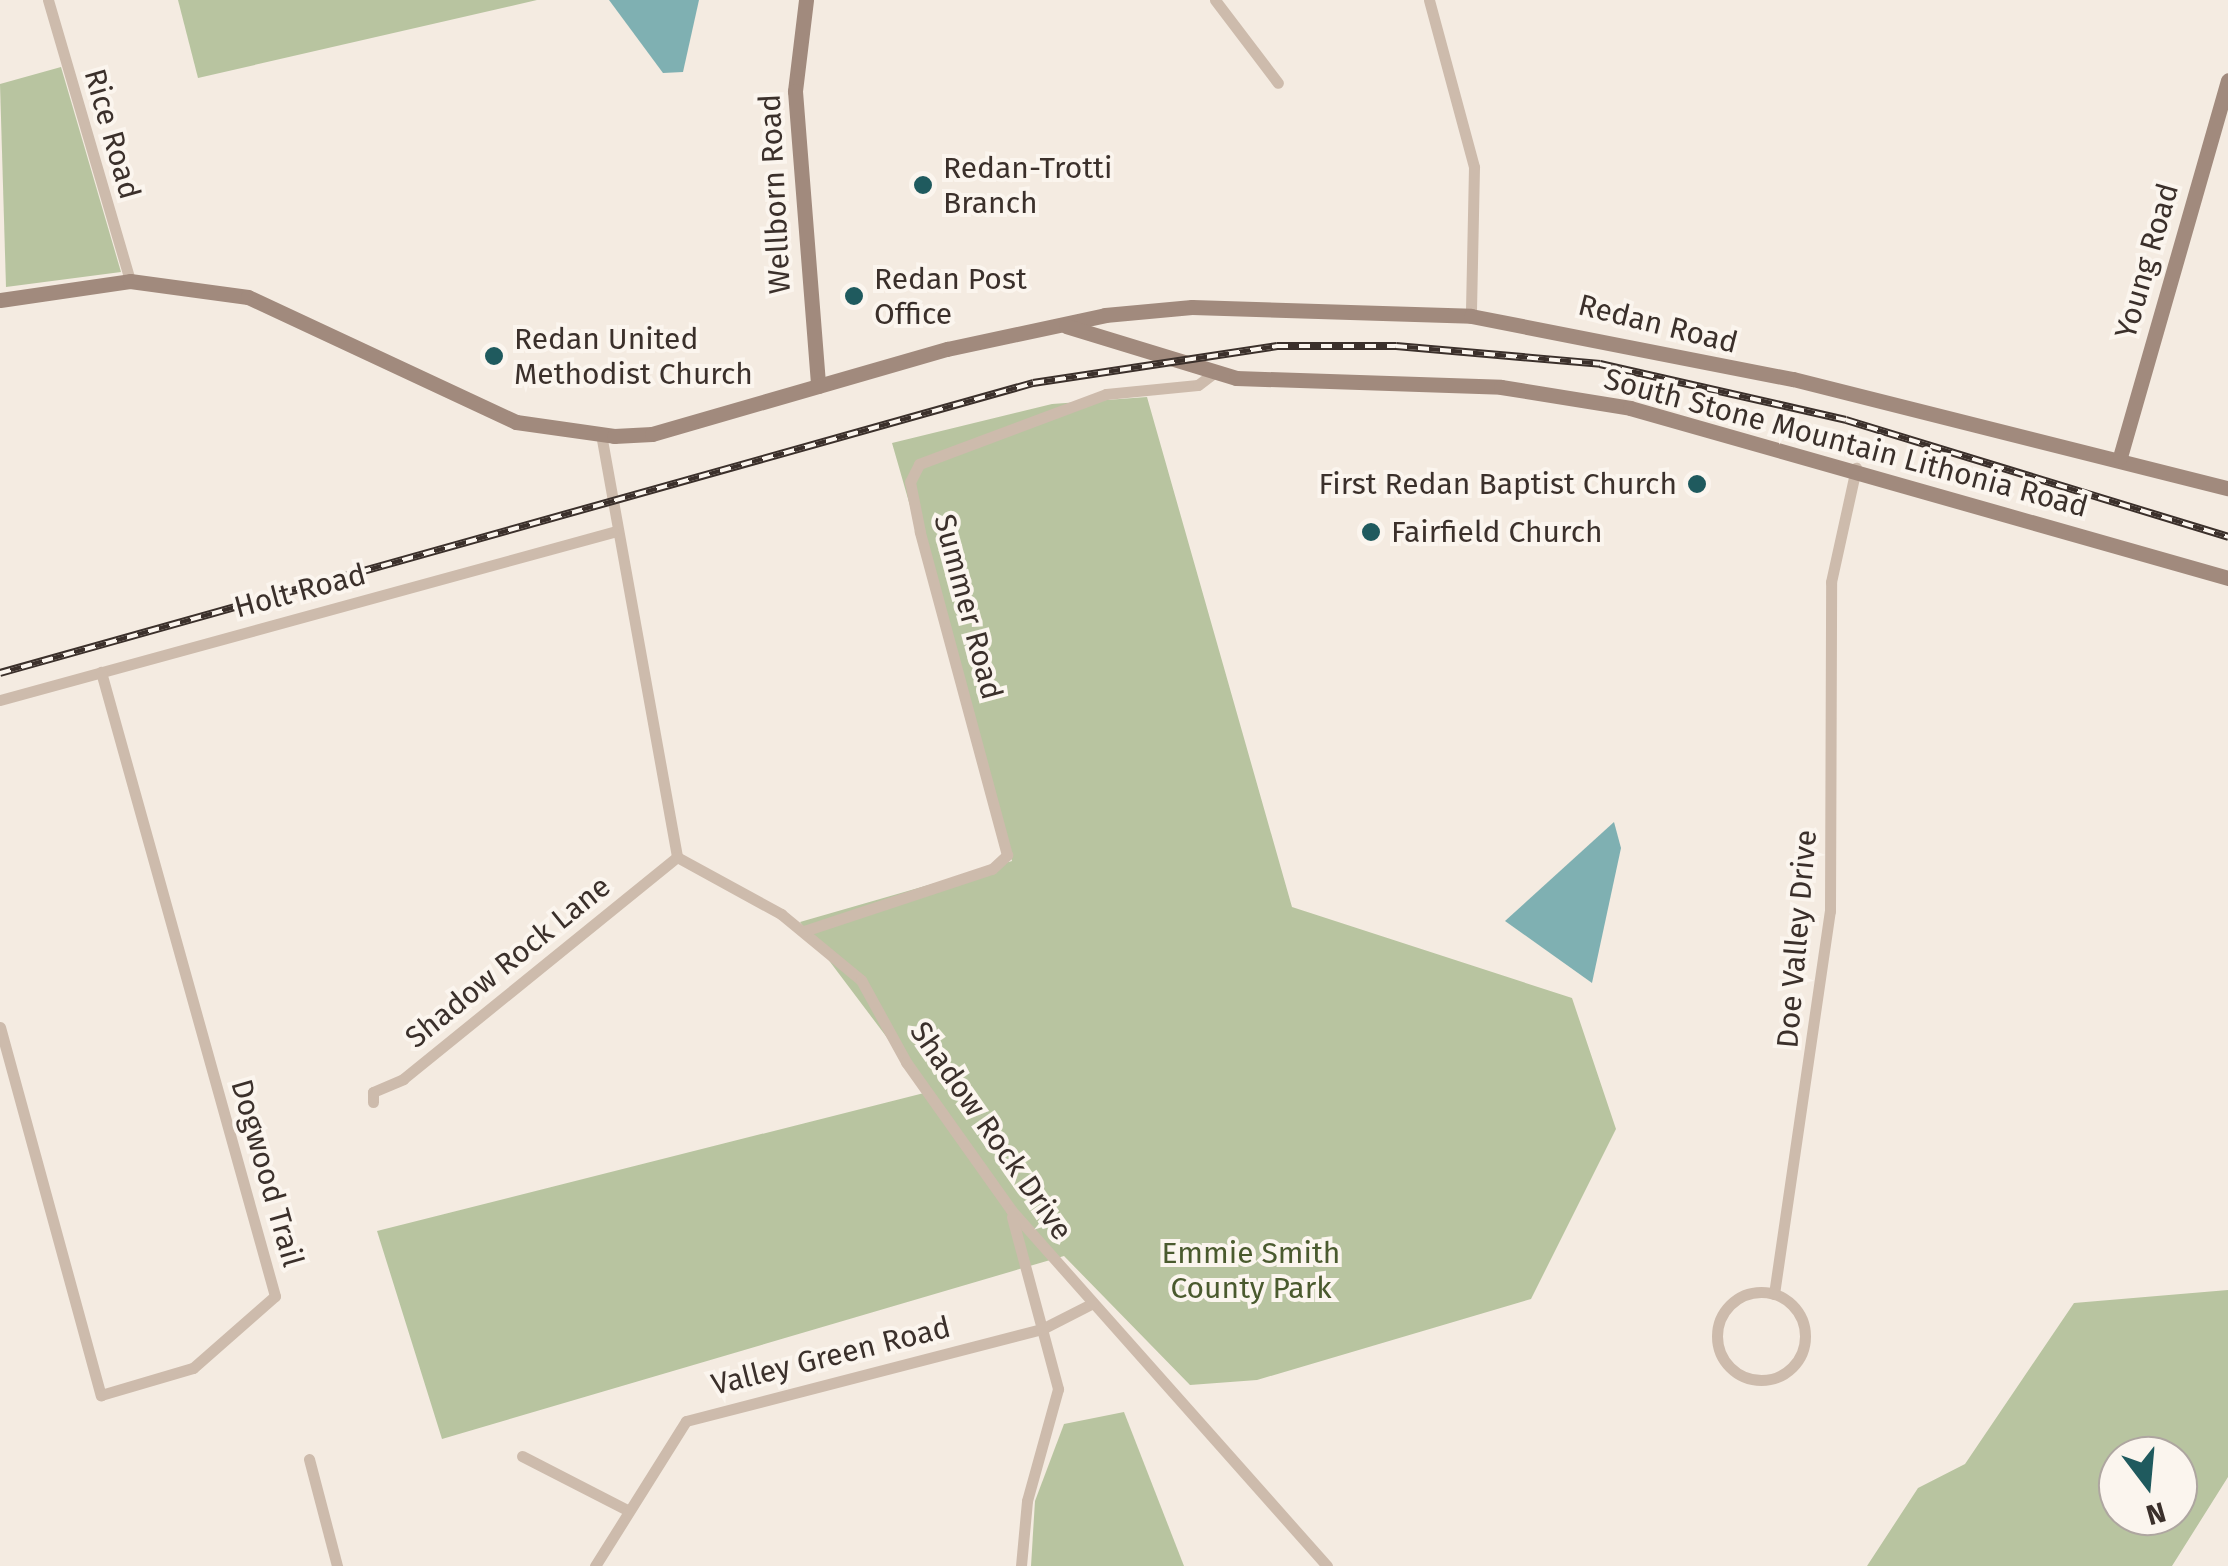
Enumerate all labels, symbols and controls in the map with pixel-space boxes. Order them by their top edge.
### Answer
street label: Rice Road [76,65,148,203]
street label: Wellborn Road [752,93,798,295]
place label: Redan-Trotti Branch [943,150,1112,220]
marker: Redan-Trotti Branch [912,174,934,196]
street label: Young Road [2108,179,2186,343]
place label: Redan Post Office [874,261,1027,332]
marker: Redan Post Office [843,285,865,307]
street label: Redan Road [1575,287,1741,361]
place label: Redan United Methodist Church [514,321,753,392]
marker: Redan United Methodist Church [483,345,505,367]
street label: South Stone Mountain Lithonia Road [1600,361,2092,525]
place label: First Redan Baptist Church [1319,466,1677,502]
marker: First Redan Baptist Church [1686,473,1708,495]
street label: Summer Road [926,510,1010,704]
place label: Fairfield Church [1391,514,1603,550]
marker: Fairfield Church [1360,521,1382,543]
street label: Holt Road [230,556,370,626]
street label: Doe Valley Drive [1770,828,1824,1050]
street label: Shadow Rock Lane [398,868,618,1056]
street label: Shadow Rock Drive [902,1015,1080,1247]
street label: Dogwood Trail [223,1075,311,1271]
park label: Emmie Smith County Park [1162,1235,1340,1306]
street label: Valley Green Road [708,1309,954,1403]
north arrow [2098,1436,2198,1536]
text: N [2142,1495,2169,1532]

